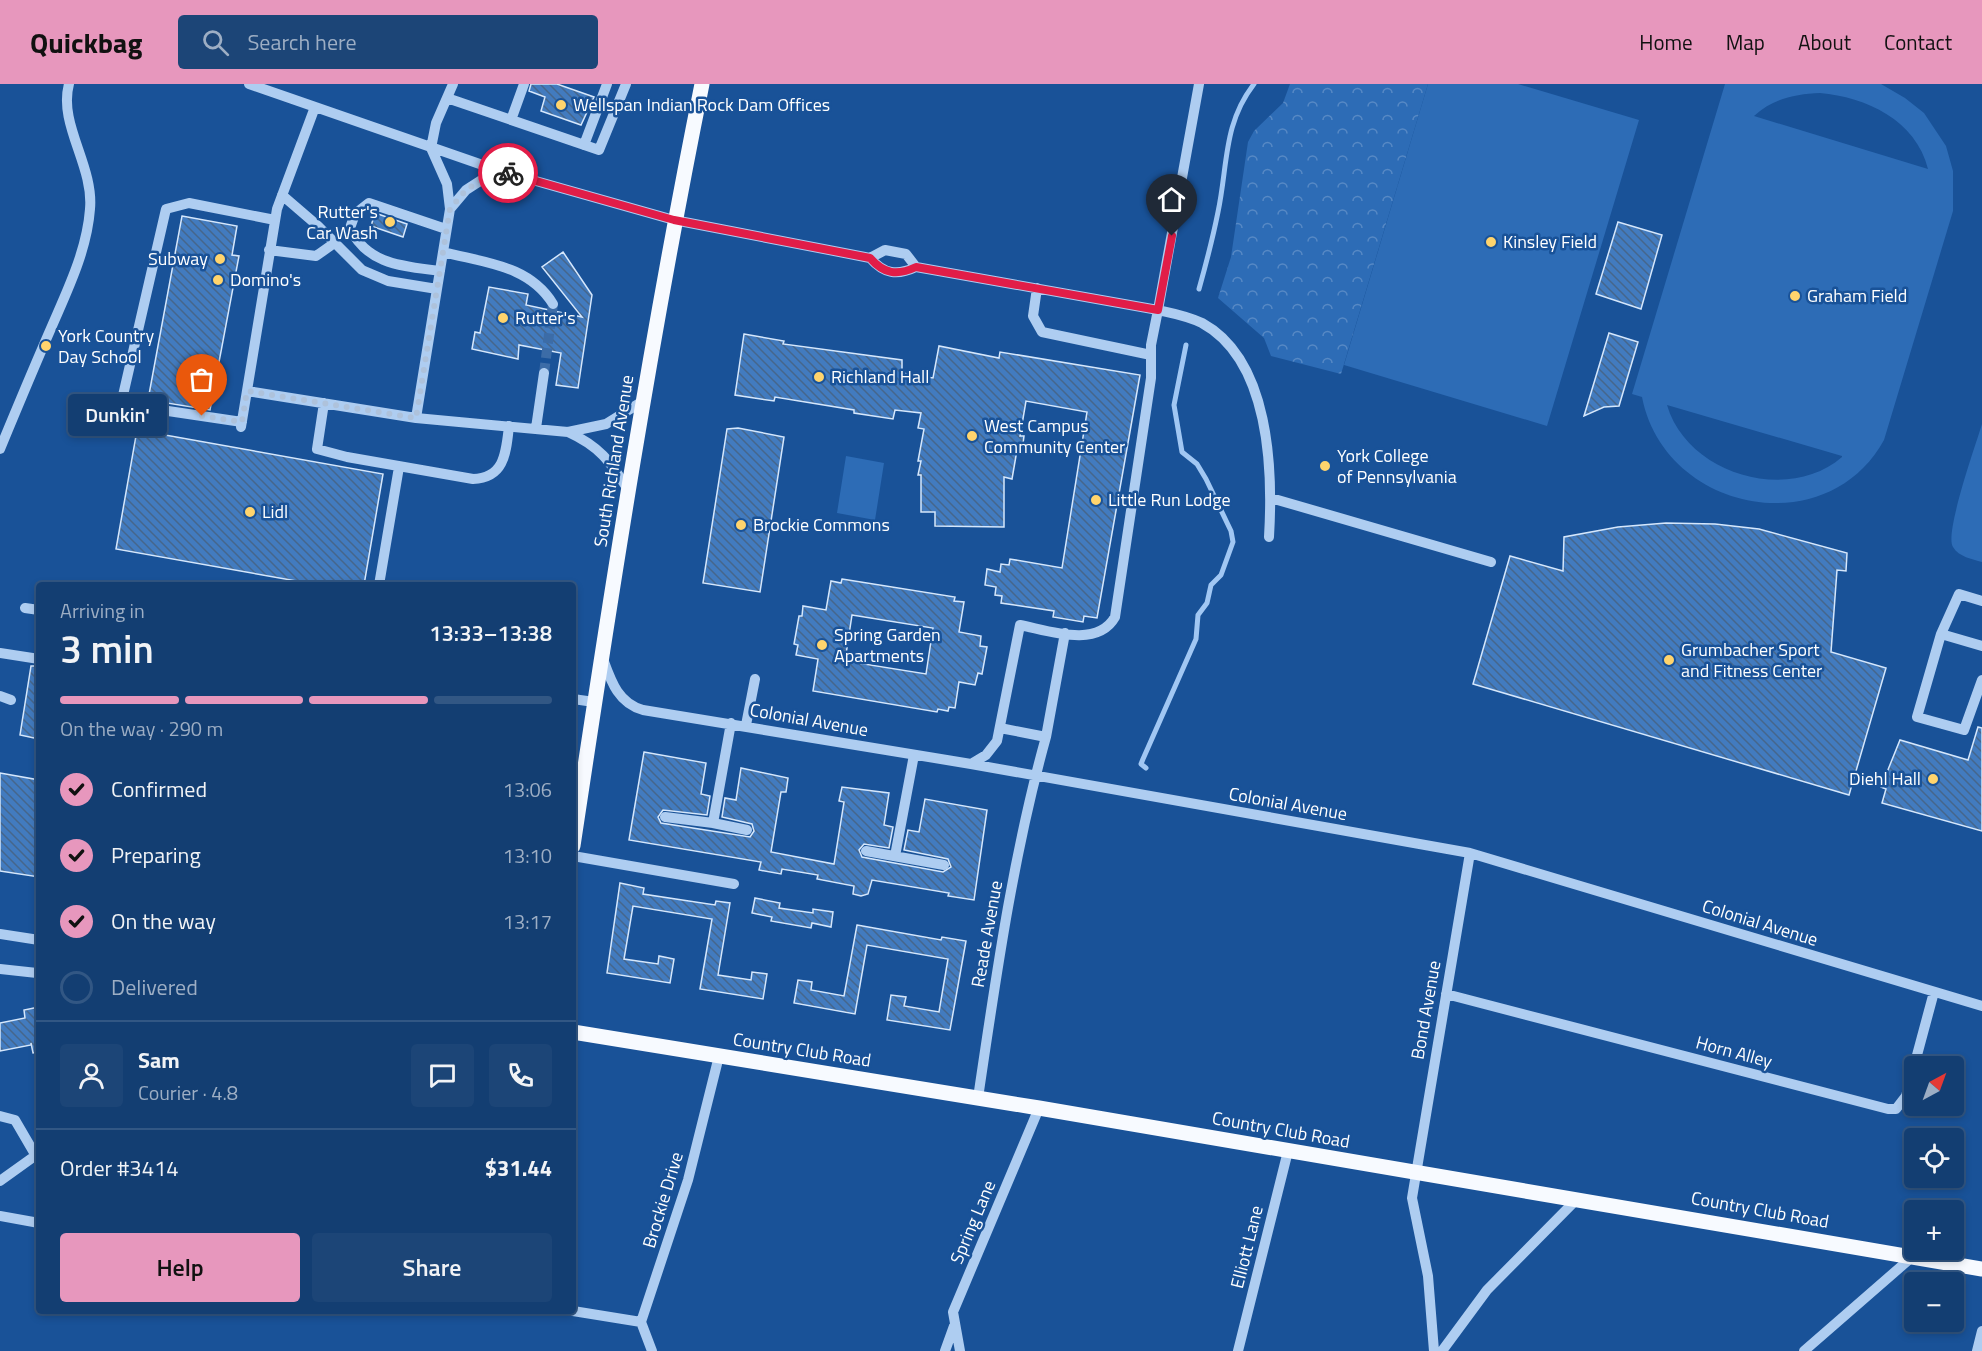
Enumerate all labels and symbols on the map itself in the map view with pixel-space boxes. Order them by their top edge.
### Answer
place label: Wellspan Indian Rock Dam Offices [573,91,830,118]
marker: Wellspan Indian Rock Dam Offices [554,98,568,112]
courier [478,143,538,203]
pin [1146,174,1197,236]
place label: Rutter's Car Wash [306,198,378,246]
marker: Rutter's Car Wash [383,215,397,229]
place label: Kinsley Field [1503,228,1597,255]
marker: Kinsley Field [1484,235,1498,249]
place label: Subway [148,245,208,272]
marker: Subway [213,252,227,266]
place label: Domino's [230,266,301,293]
marker: Domino's [211,273,225,287]
place label: Graham Field [1807,282,1907,309]
marker: Graham Field [1788,289,1802,303]
place label: Rutter's [515,304,576,331]
marker: Rutter's [496,311,510,325]
place label: York Country Day School [58,322,155,370]
marker: York Country Day School [39,339,53,353]
pin [176,354,227,416]
place label: Richland Hall [831,363,929,390]
marker: Richland Hall [812,370,826,384]
street label: South Richland Avenue [587,373,640,549]
callout: Dunkin' [67,395,166,437]
place label: West Campus Community Center [984,412,1125,460]
marker: West Campus Community Center [965,429,979,443]
place label: York College of Pennsylvania [1337,442,1457,490]
marker: York College of Pennsylvania [1318,459,1332,473]
place label: Little Run Lodge [1108,486,1231,513]
marker: Little Run Lodge [1089,493,1103,507]
place label: Lidl [262,498,288,525]
marker: Lidl [243,505,257,519]
place label: Brockie Commons [753,511,890,538]
marker: Brockie Commons [734,518,748,532]
place label: Spring Garden Apartments [834,621,941,669]
place label: Grumbacher Sport and Fitness Center [1681,636,1822,684]
marker: Spring Garden Apartments [815,638,829,652]
marker: Grumbacher Sport and Fitness Center [1662,653,1676,667]
street label: Colonial Avenue [748,696,870,743]
place label: Diehl Hall [1849,765,1921,792]
marker: Diehl Hall [1926,772,1940,786]
street label: Colonial Avenue [1227,780,1349,827]
street label: Reade Avenue [964,878,1009,989]
street label: Colonial Avenue [1699,892,1821,953]
street label: Bond Avenue [1404,958,1447,1062]
street label: Country Club Road [731,1025,873,1074]
street label: Horn Alley [1693,1028,1776,1075]
north arrow [1904,1056,1964,1116]
street label: Country Club Road [1210,1104,1352,1155]
street label: Brockie Drive [635,1148,690,1251]
street label: Spring Lane [943,1176,1002,1268]
street label: Country Club Road [1689,1184,1831,1235]
street label: Elliott Lane [1223,1203,1270,1291]

